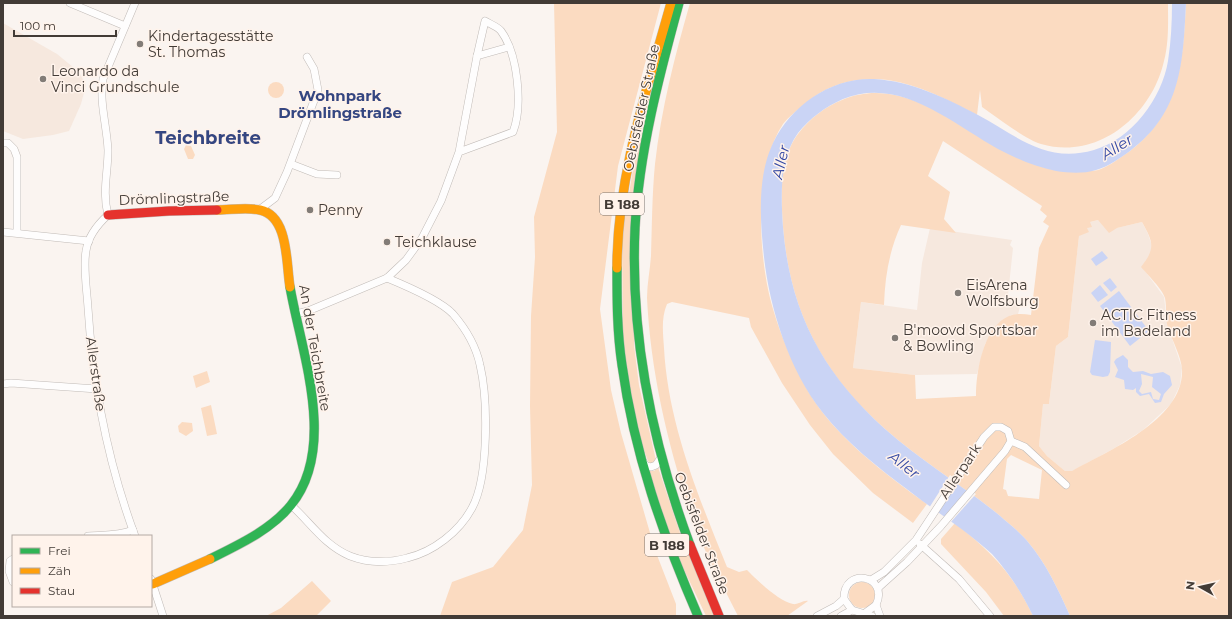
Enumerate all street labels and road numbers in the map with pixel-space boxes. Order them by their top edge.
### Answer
street label: Oebisfelder Straße [619,43,663,173]
street label: Drömlingstraße [118,187,230,209]
road number: B 188 [600,193,644,215]
street label: An der Teichbreite [295,283,335,413]
street label: Allerstraße [82,335,110,413]
street label: Allerpark [935,439,985,502]
street label: Oebisfelder Straße [670,469,734,597]
road number: B 188 [645,534,689,556]

